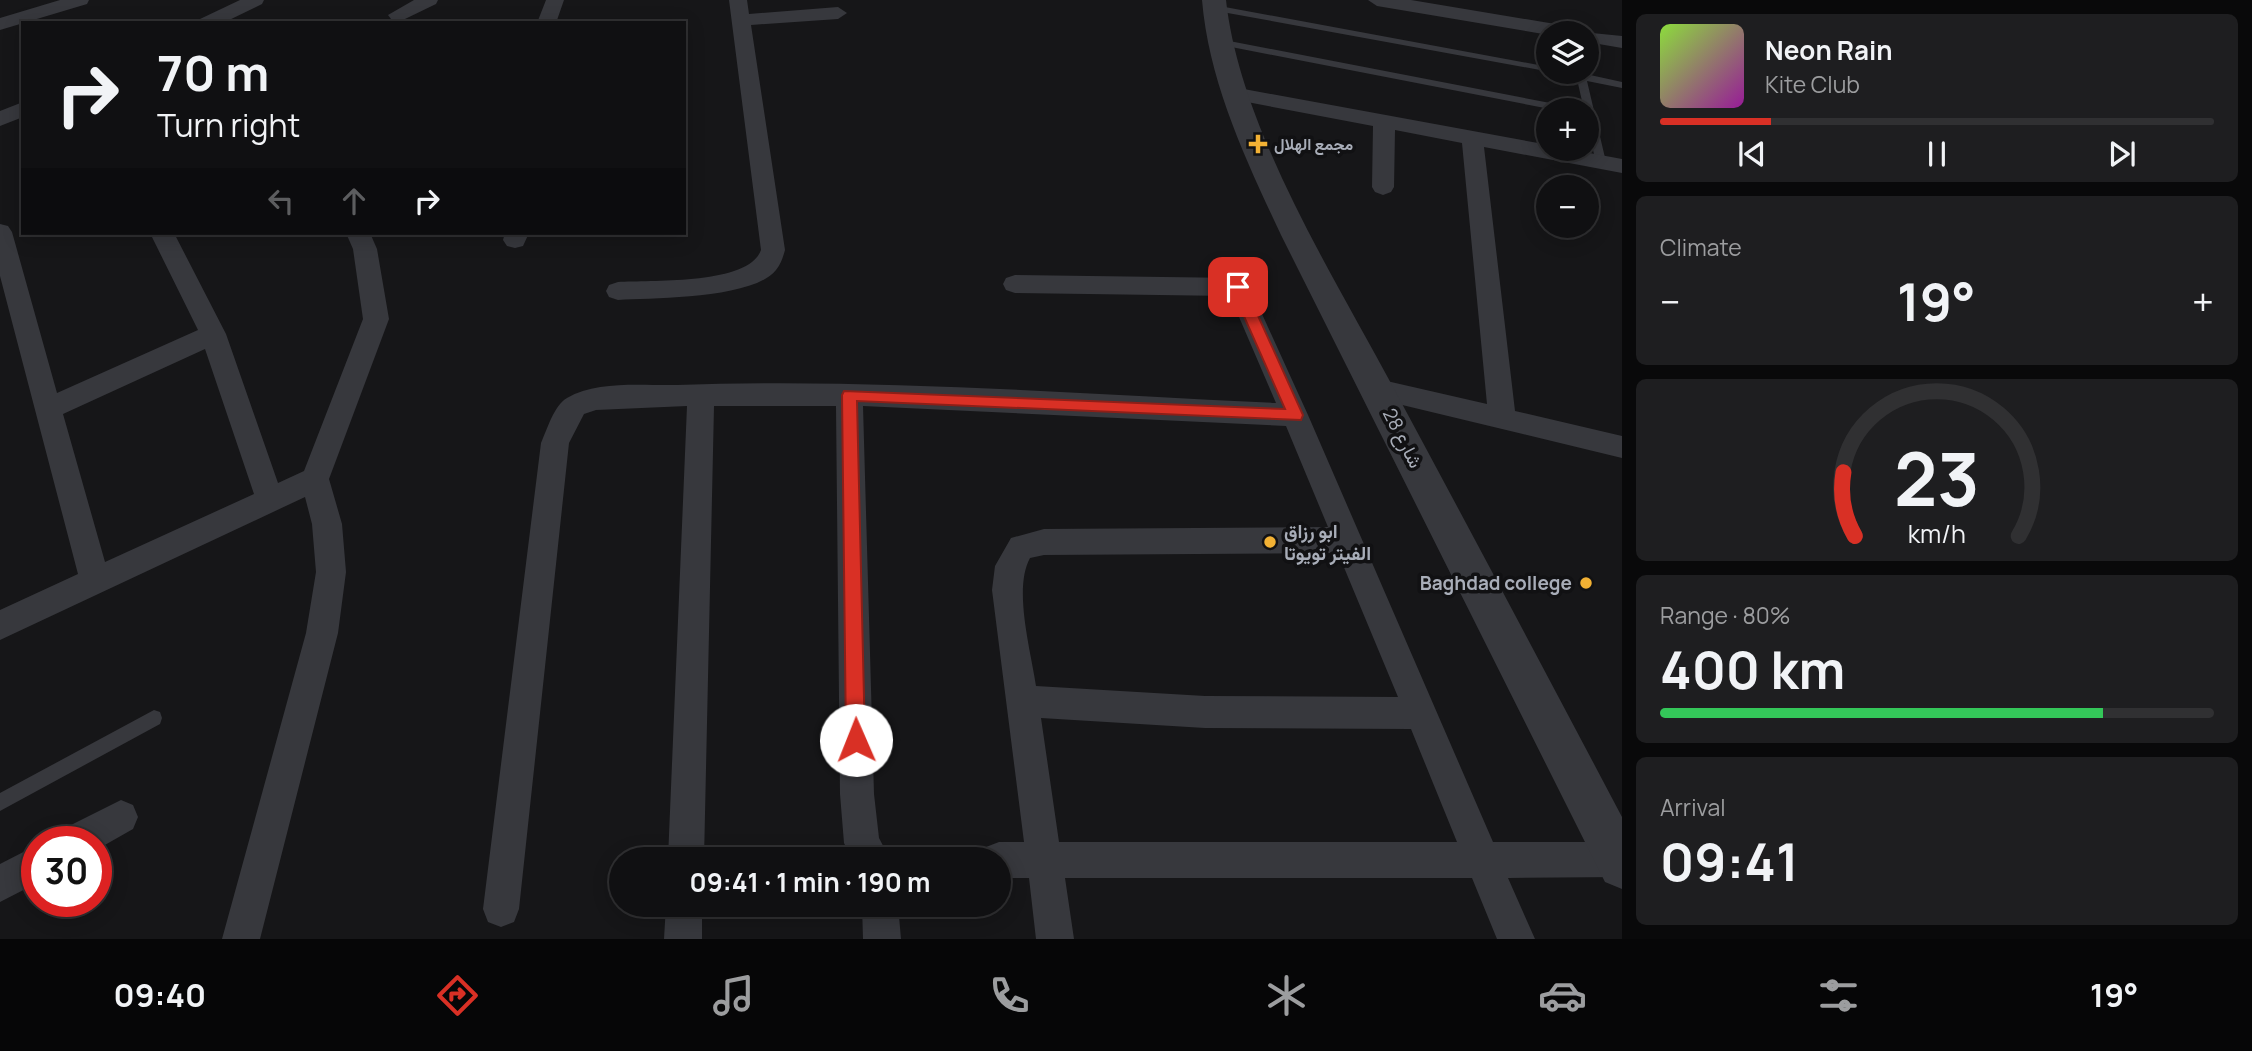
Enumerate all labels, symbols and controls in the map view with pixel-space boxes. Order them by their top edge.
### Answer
map controls [1536,21,1599,238]
button: layers [1536,21,1599,84]
text: Neon Rain [1765,32,1893,68]
text: 70 m [157,39,269,106]
icon: right [42,49,133,140]
text: Kite Club [1765,68,1860,100]
button: + [1536,98,1599,161]
text: Turn right [157,103,300,147]
place label: مجمع الهلال [1274,133,1353,156]
marker: مجمع الهلال [1248,134,1268,154]
icon: previous [1733,135,1771,173]
icon: pause [1918,135,1956,173]
icon: next [2103,135,2141,173]
button: − [1536,175,1599,238]
icon: left [262,182,300,220]
icon: ahead [335,182,373,220]
icon: right [408,182,446,220]
text: Climate [1660,231,1742,263]
pin [1208,257,1268,317]
text: 19° [1897,266,1976,337]
icon: arrive [1219,268,1257,306]
text: − [1660,275,1681,327]
text: + [2192,275,2214,327]
street label: شارع 28 [1377,404,1429,472]
text: 23 [1894,428,1980,528]
text: km/h [1908,515,1966,550]
place label: ابو رزاق الفيتر تويوتا [1284,518,1371,566]
marker: ابو رزاق الفيتر تويوتا [1262,534,1278,550]
place label: Baghdad college [1420,570,1572,596]
marker: Baghdad college [1578,575,1594,591]
text: Range · 80% [1660,599,1791,631]
text: 400 km [1660,634,1845,705]
position arrow [819,703,893,777]
text: Arrival [1660,791,1726,823]
speed limit sign: 30 [21,826,112,917]
text: 09:41 [1660,826,1799,897]
text: 09:41 · 1 min · 190 m [690,864,930,900]
icon: directions [433,971,482,1020]
icon: music [709,971,758,1020]
icon: phone [985,971,1034,1020]
icon: climate [1262,971,1311,1020]
icon: car [1538,971,1587,1020]
icon: filters [1814,971,1863,1020]
text: 09:40 [114,973,206,1017]
text: 19° [2090,973,2138,1017]

